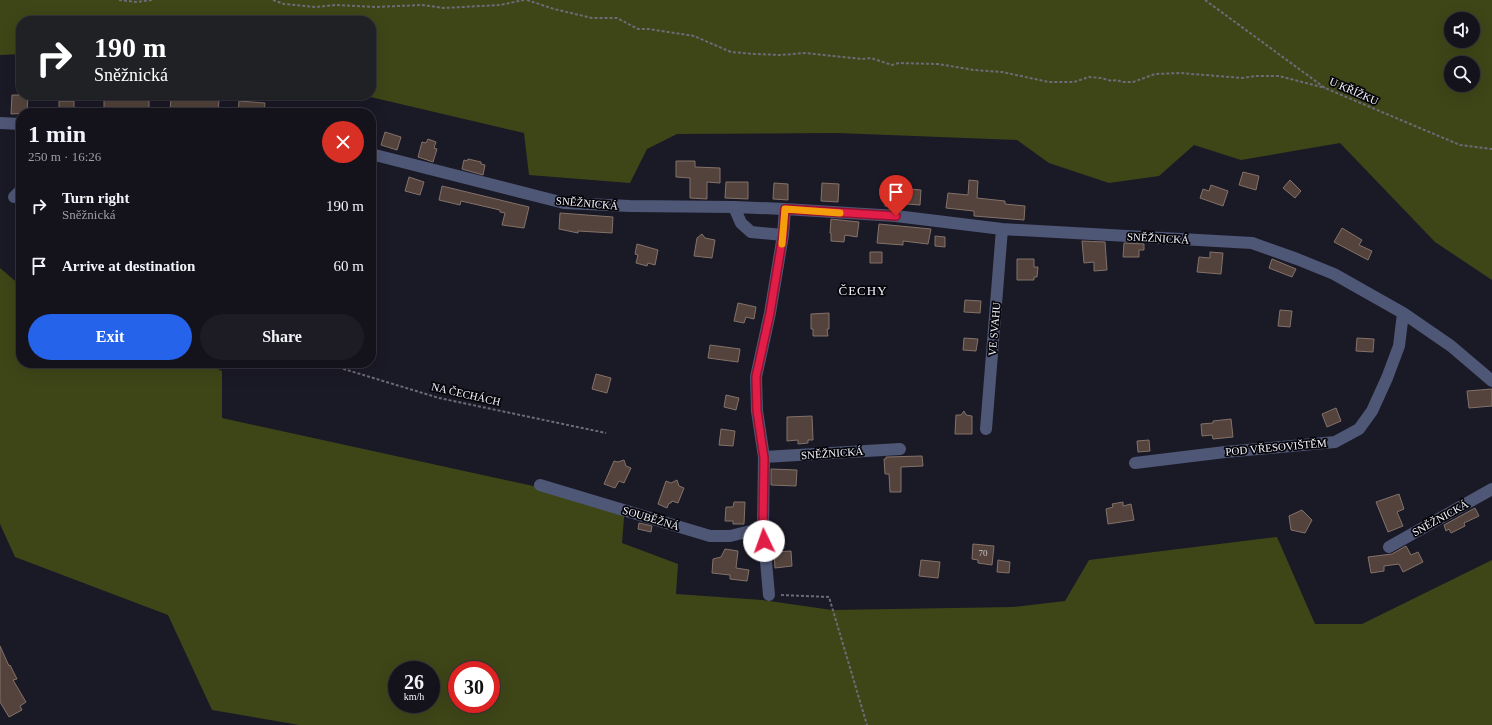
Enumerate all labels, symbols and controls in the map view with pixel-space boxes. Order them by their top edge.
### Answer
map controls [1444,12,1480,92]
button: sound [1444,12,1480,48]
icon: right [28,32,80,84]
text: 190 m [94,32,166,63]
button: search [1444,56,1480,92]
text: Sněžnická [94,65,168,85]
street label: U KŘÍŽKU [1328,75,1380,107]
text: 1 min [28,121,86,147]
button: close [322,121,364,163]
text: 250 m · 16:26 [28,149,101,164]
pin [879,175,913,216]
icon: arrive [885,181,907,203]
text: Turn right [62,190,129,206]
street label: SNĚŽNICKÁ [555,194,619,212]
icon: right [28,195,50,217]
text: 190 m [326,198,364,214]
text: Sněžnická [62,207,115,222]
street label: SNĚŽNICKÁ [1127,230,1189,246]
icon: arrive [28,255,50,277]
text: Arrive at destination [62,258,195,274]
text: 60 m [334,258,364,274]
district label: ČECHY [838,283,888,298]
street label: VE SVAHU [986,302,1002,356]
button: Exit [28,314,192,360]
button: Share [200,314,364,360]
street label: NA ČECHÁCH [430,380,502,408]
street label: POD VŘESOVIŠTĚM [1225,437,1327,457]
street label: SNĚŽNICKÁ [800,445,864,461]
street label: SNĚŽNICKÁ [1410,498,1470,538]
street label: SOUBĚŽNÁ [621,504,681,532]
position arrow [743,520,785,562]
house number: 70 [979,548,988,558]
speed limit sign: 30 [448,661,500,713]
text: 26 [404,671,424,693]
text: km/h [404,691,424,702]

